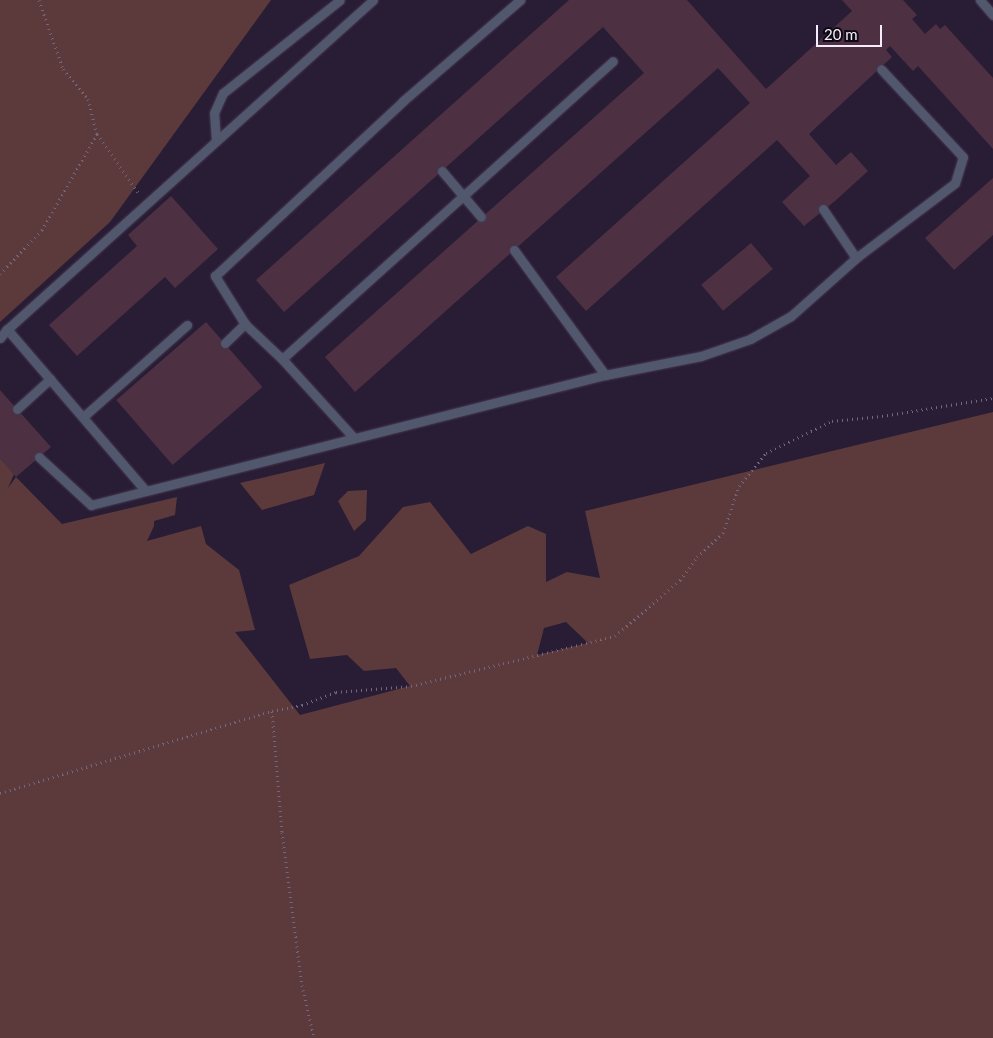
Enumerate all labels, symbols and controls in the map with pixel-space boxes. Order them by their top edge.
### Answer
scale bar [818,15,884,47]
text: 20 m [824,25,858,43]

